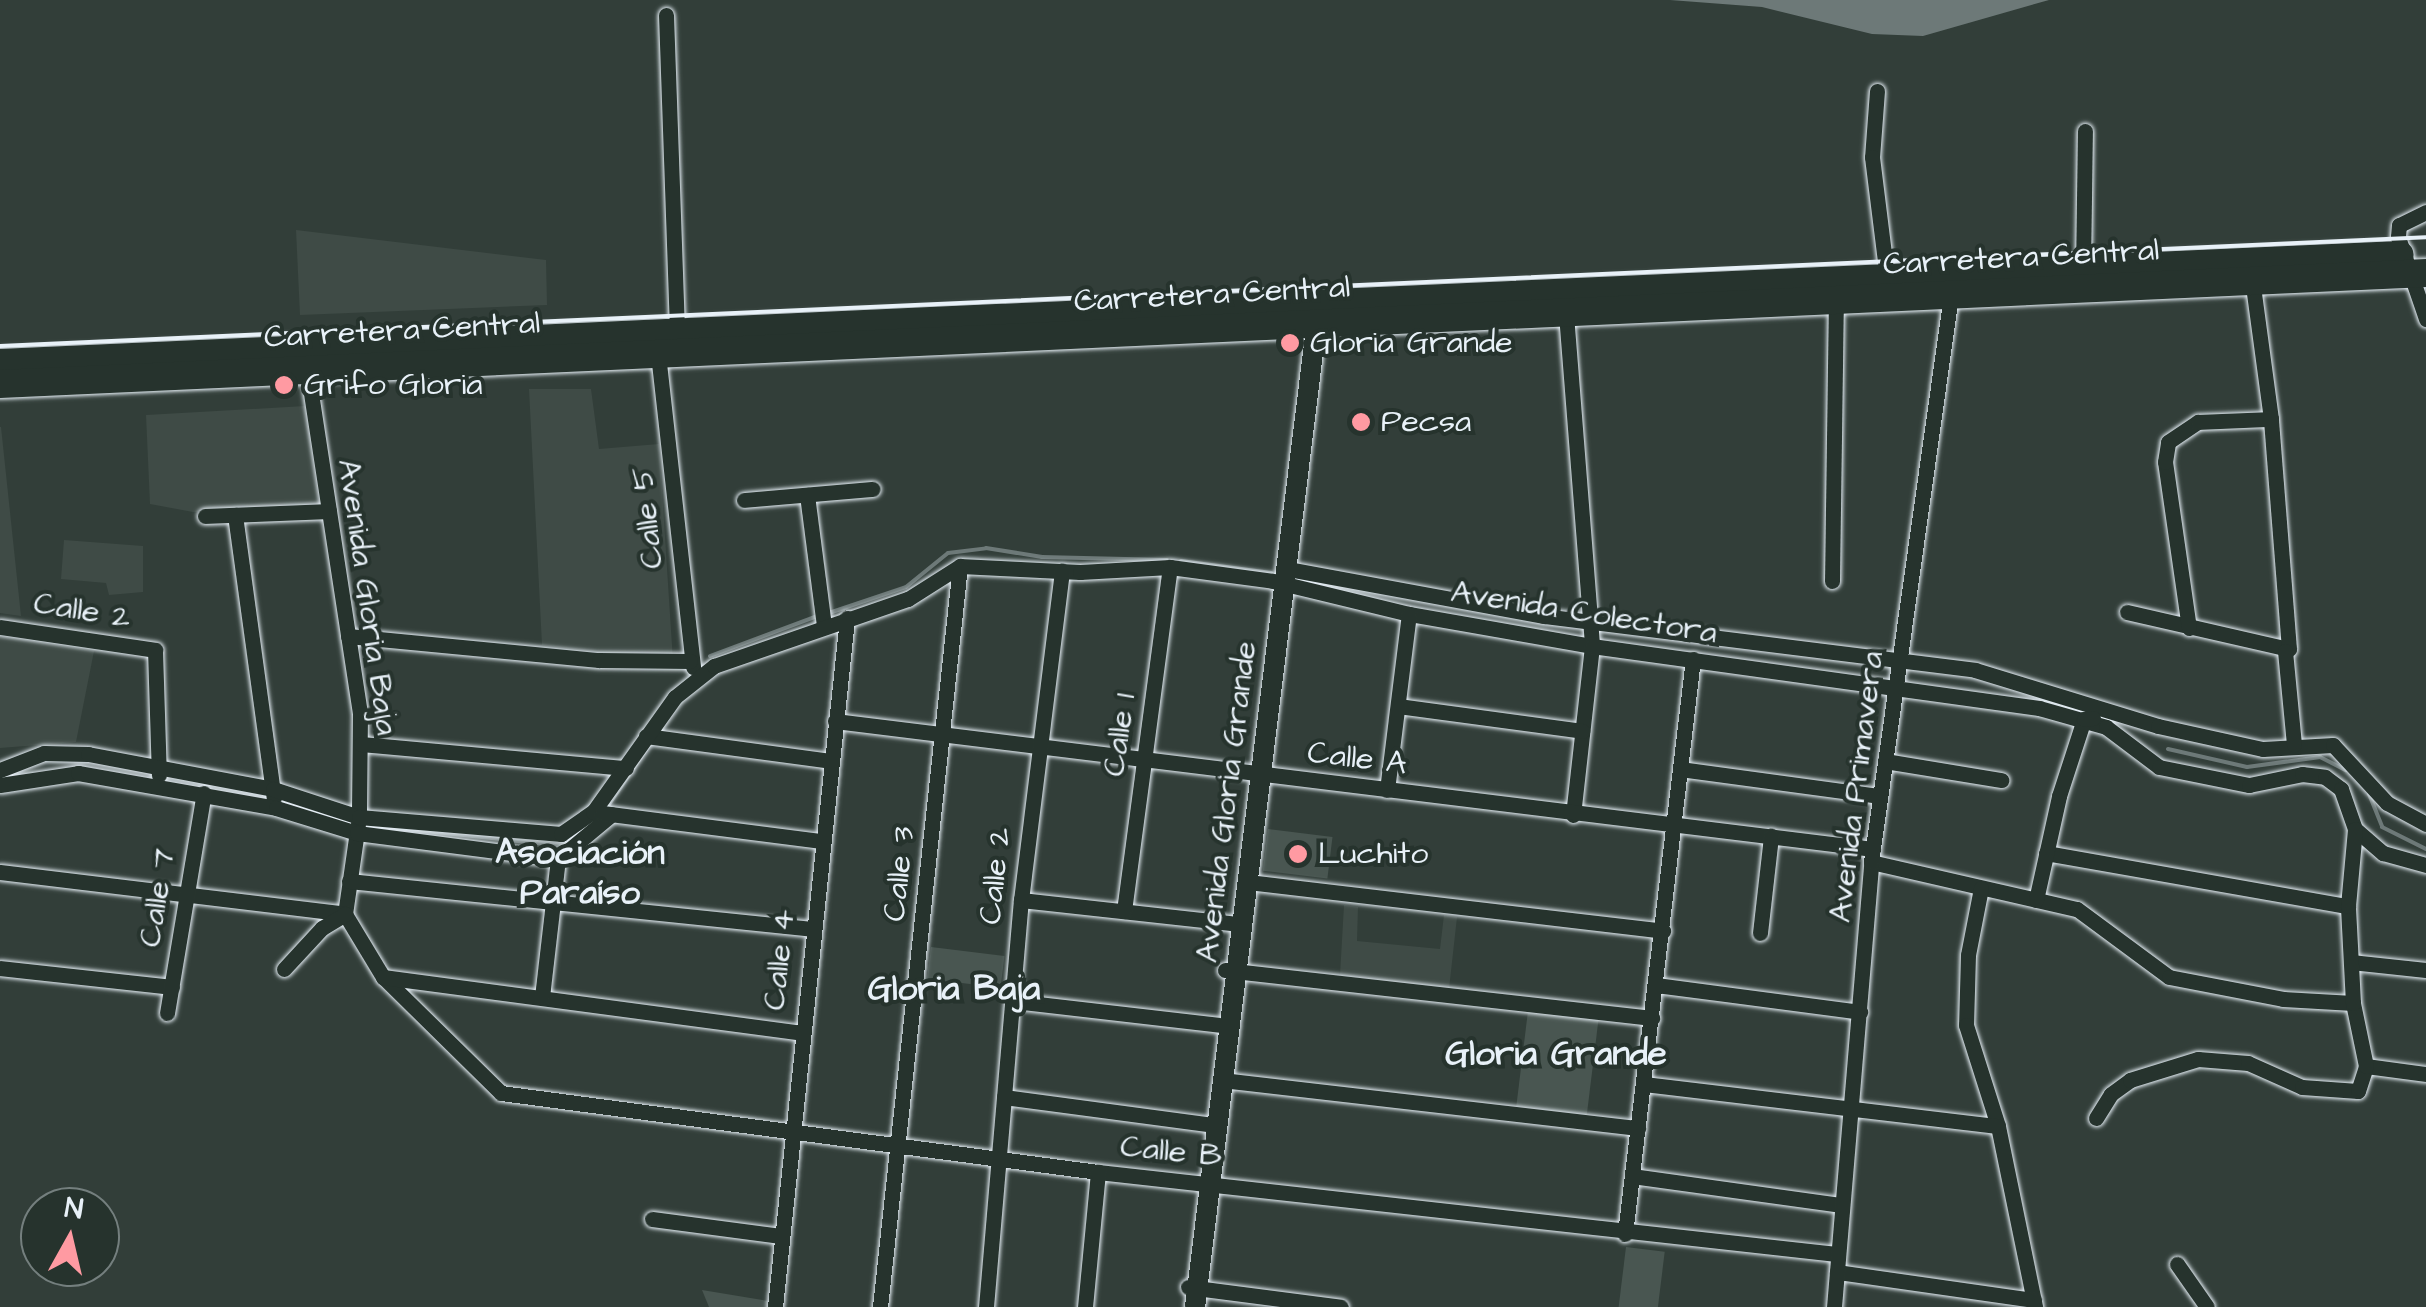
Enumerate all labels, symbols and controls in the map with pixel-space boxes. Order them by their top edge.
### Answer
street label: Carretera Central [1882,232,2160,284]
street label: Carretera Central [1073,269,1351,321]
street label: Carretera Central [263,305,541,357]
place label: Gloria Grande [1310,324,1513,362]
marker: Gloria Grande [1279,332,1301,354]
place label: Grifo Gloria [304,366,482,404]
marker: Grifo Gloria [273,374,295,396]
place label: Pecsa [1381,403,1471,441]
marker: Pecsa [1350,411,1372,433]
street label: Avenida Gloria Baja [329,456,405,738]
street label: Calle 5 [624,465,672,571]
street label: Avenida Colectora [1448,573,1720,653]
street label: Calle 2 [31,584,133,638]
street label: Avenida Gloria Grande [1188,639,1266,965]
street label: Avenida Primavera [1821,649,1893,925]
street label: Calle 1 [1095,691,1145,779]
street label: Calle A [1305,734,1409,784]
street label: Calle 3 [876,825,924,923]
street label: Calle 2 [972,826,1020,926]
district label: Asociación Paraíso [495,832,665,914]
place label: Luchito [1318,835,1428,873]
marker: Luchito [1287,843,1309,865]
street label: Calle 7 [131,846,185,950]
street label: Calle 4 [756,908,804,1012]
district label: Gloria Baja [868,968,1040,1010]
district label: Gloria Grande [1445,1033,1667,1075]
street label: Calle B [1118,1128,1224,1176]
north arrow [20,1187,120,1287]
text: N [63,1188,85,1229]

